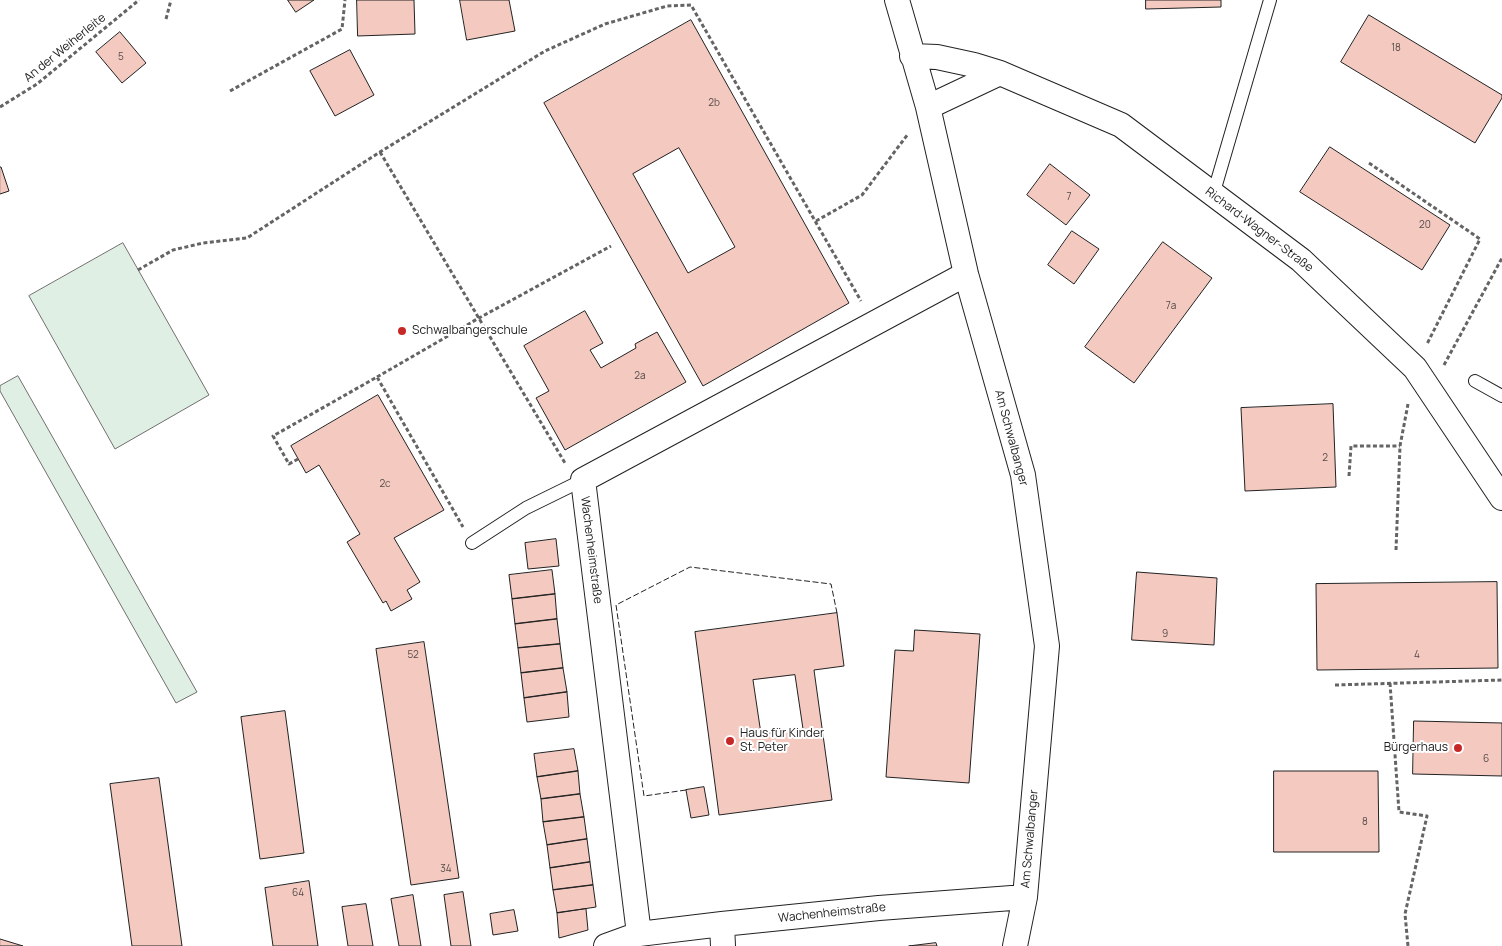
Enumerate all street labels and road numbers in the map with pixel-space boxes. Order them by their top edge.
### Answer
street label: An der Weiherleite [21,11,109,85]
street label: Richard-Wagner-Straße [1202,185,1316,275]
street label: Am Schwalbanger [991,388,1031,488]
street label: Wachenheimstraße [577,495,605,605]
street label: Am Schwalbanger [1019,789,1041,889]
street label: Wachenheimstraße [777,900,887,926]

